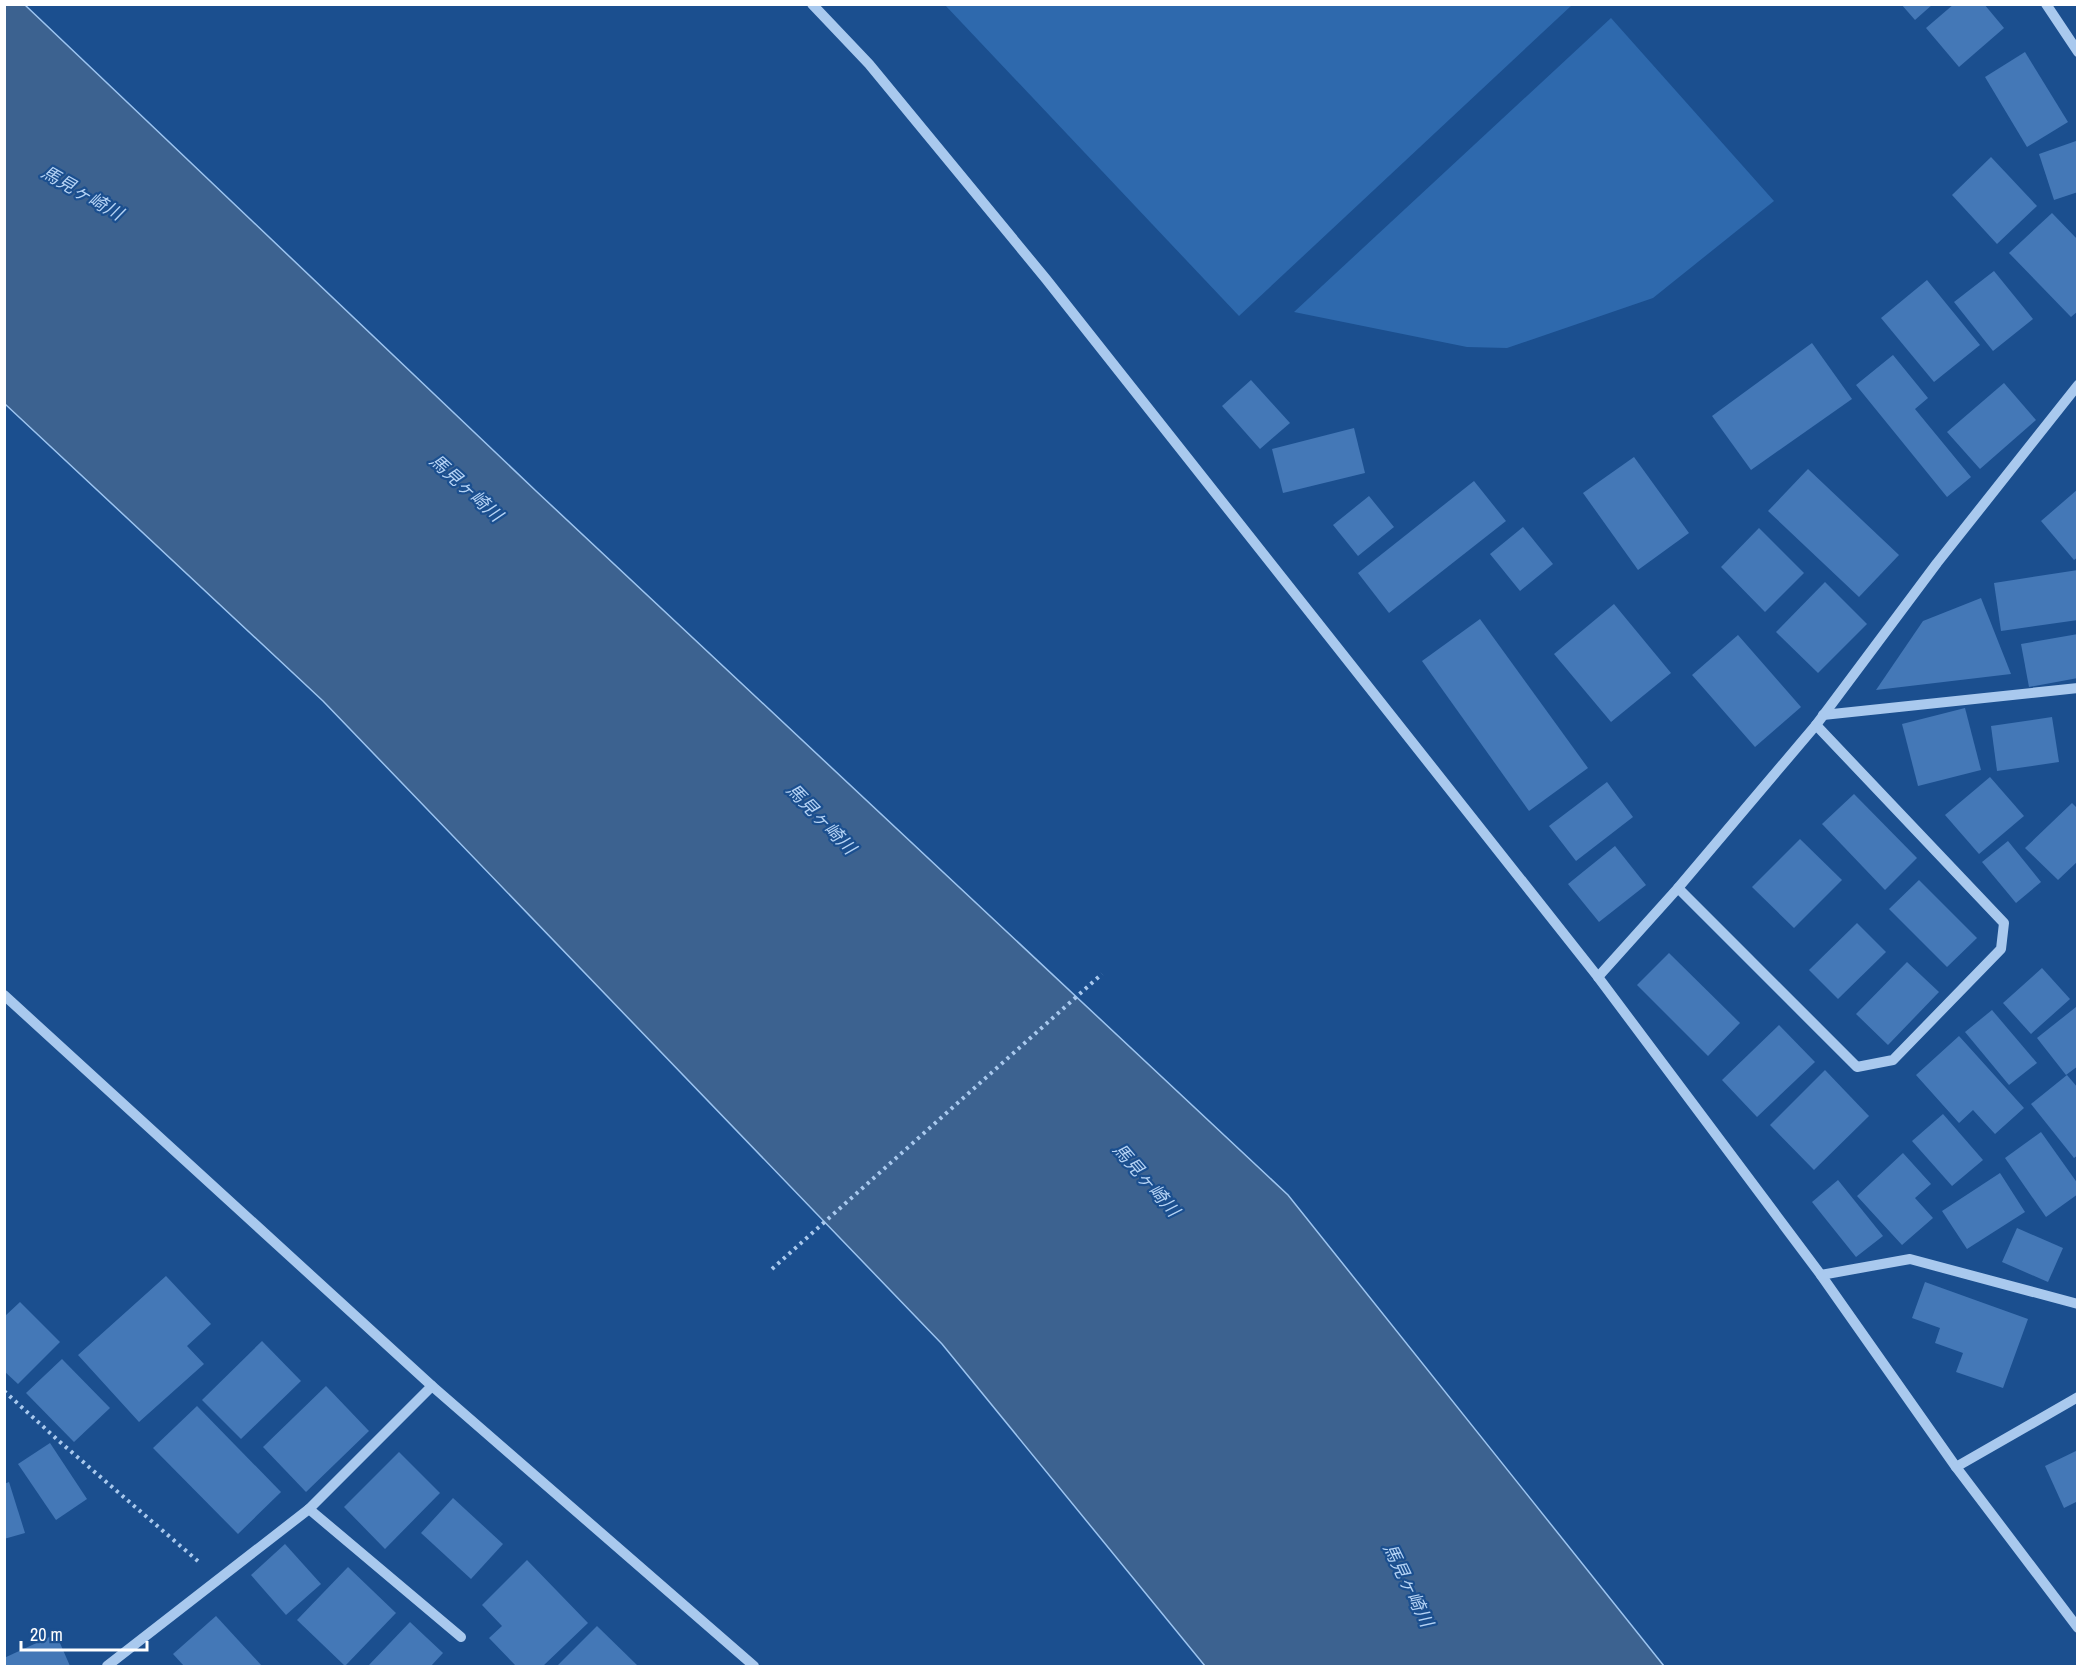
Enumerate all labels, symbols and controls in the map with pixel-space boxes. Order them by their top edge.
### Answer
water label: 馬見ヶ崎川 [37,159,129,227]
water label: 馬見ヶ崎川 [425,448,510,528]
water label: 馬見ヶ崎川 [781,778,863,861]
water label: 馬見ヶ崎川 [1107,1138,1187,1223]
water label: 馬見ヶ崎川 [1377,1539,1440,1633]
scale bar [21,1614,147,1652]
text: 20 m [30,1622,63,1647]

